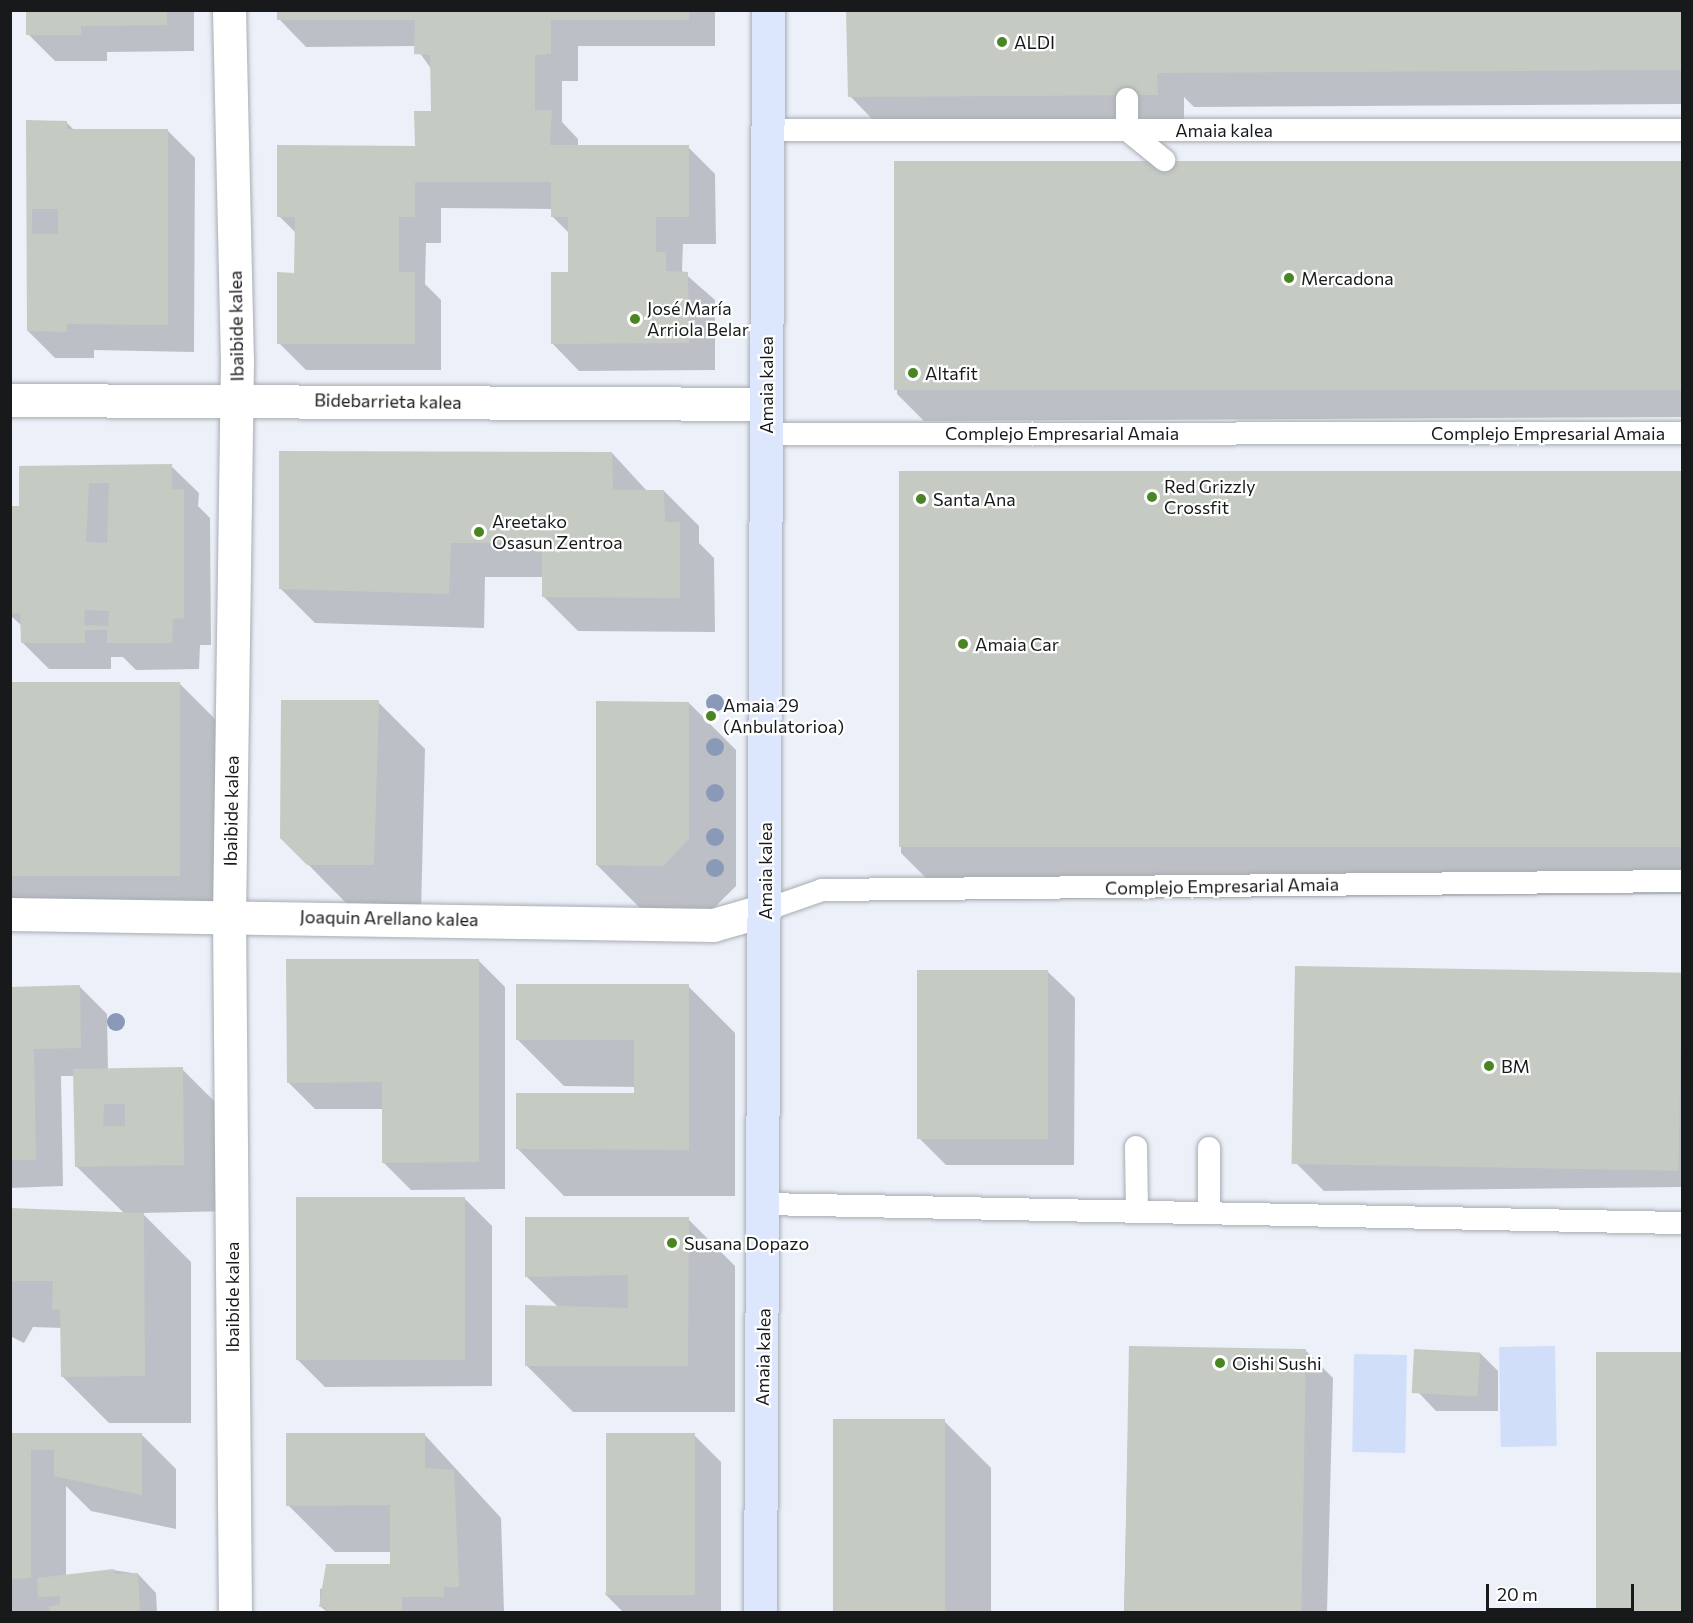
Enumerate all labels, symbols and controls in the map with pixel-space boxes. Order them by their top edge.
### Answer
place label: ALDI [1014,31,1055,53]
marker: ALDI [995,35,1009,49]
street label: Amaia kalea [1175,119,1273,141]
place label: Mercadona [1301,267,1394,289]
street label: Ibaibide kalea [224,270,248,382]
marker: Mercadona [1282,271,1296,285]
place label: José María Arriola Belar [647,298,749,340]
marker: José María Arriola Belar [628,312,642,326]
street label: Amaia kalea [755,336,777,434]
place label: Altafit [925,362,978,384]
marker: Altafit [906,366,920,380]
street label: Bidebarrieta kalea [314,389,462,413]
street label: Complejo Empresarial Amaia [945,422,1179,444]
street label: Complejo Empresarial Amaia [1431,422,1665,444]
place label: Red Grizzly Crossfit [1164,476,1256,518]
place label: Santa Ana [933,488,1016,510]
marker: Red Grizzly Crossfit [1145,490,1159,504]
marker: Santa Ana [914,492,928,506]
place label: Areetako Osasun Zentroa [492,511,623,554]
marker: Areetako Osasun Zentroa [470,523,488,541]
place label: Amaia Car [975,633,1059,655]
marker: Amaia Car [956,637,970,651]
place label: Amaia 29 (Anbulatorioa) [723,695,844,738]
marker: Amaia 29 (Anbulatorioa) [704,709,718,723]
street label: Ibaibide kalea [219,755,243,867]
street label: Amaia kalea [754,822,776,920]
street label: Complejo Empresarial Amaia [1105,873,1339,899]
street label: Joaquin Arellano kalea [299,906,479,930]
place label: BM [1501,1055,1530,1077]
marker: BM [1482,1059,1496,1073]
place label: Susana Dopazo [684,1232,809,1254]
marker: Susana Dopazo [665,1236,679,1250]
street label: Ibaibide kalea [221,1242,243,1352]
street label: Amaia kalea [751,1308,775,1406]
place label: Oishi Sushi [1232,1352,1322,1374]
marker: Oishi Sushi [1213,1356,1227,1370]
scale bar [1489,1572,1638,1610]
text: 20 m [1497,1583,1538,1605]

